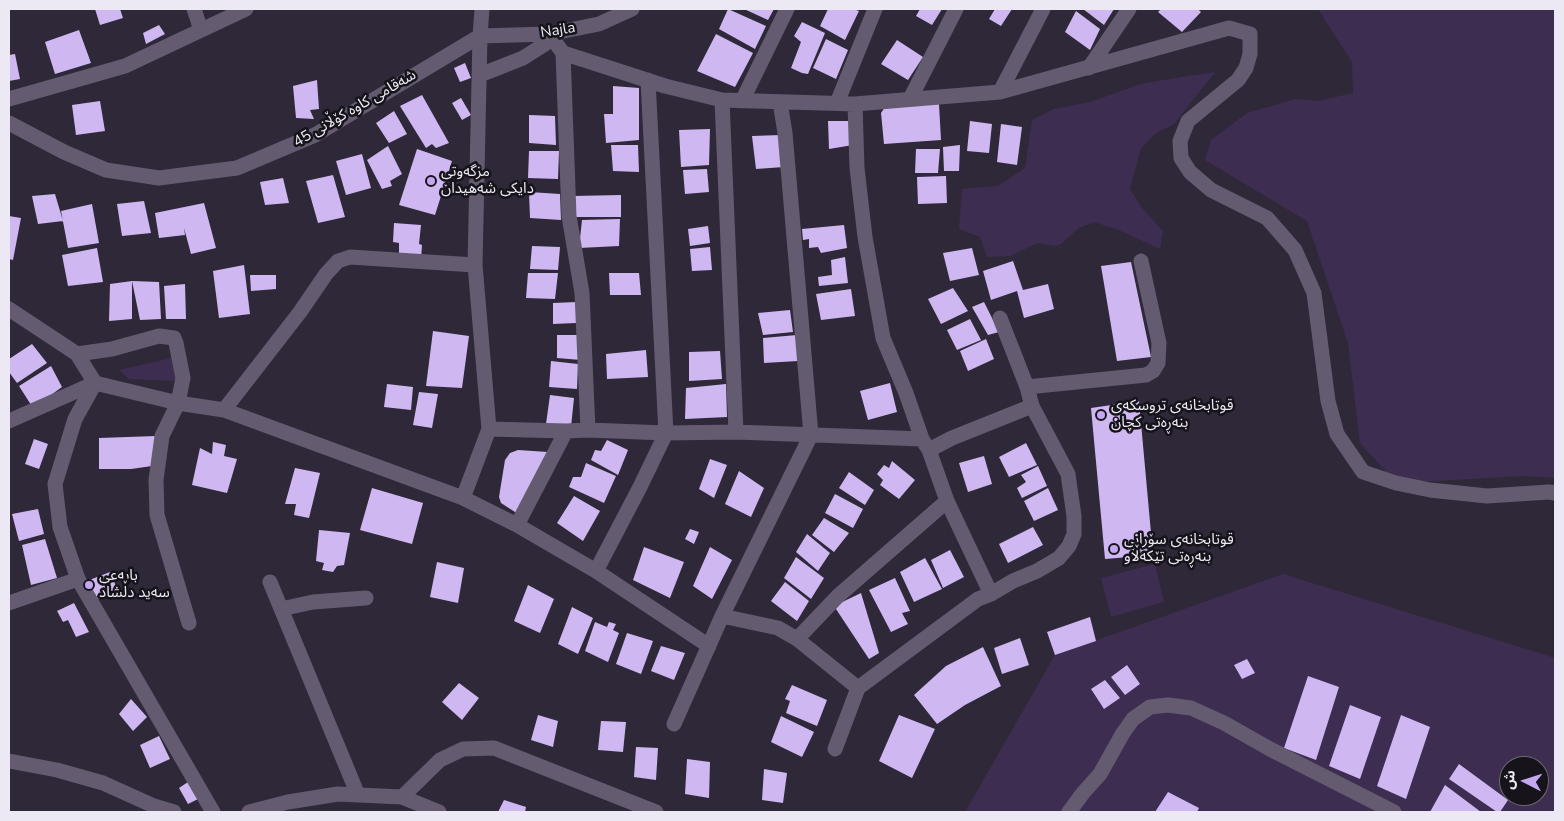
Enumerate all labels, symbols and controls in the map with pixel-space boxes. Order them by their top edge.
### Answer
street label: Najla [539,19,577,43]
street label: شەقامی کاوە کۆڵانی 45 [290,66,420,152]
place label: مزگەوتی دایکی شەهیدان [441,163,534,198]
marker: مزگەوتی دایکی شەهیدان [425,175,437,187]
place label: قوتابخانەی تروسکەی بنەڕەتی کچان [1111,397,1233,432]
marker: قوتابخانەی تروسکەی بنەڕەتی کچان [1095,409,1107,421]
place label: قوتابخانەی سۆرانی بنەڕەتی تێکەڵاو [1124,531,1234,566]
marker: قوتابخانەی سۆرانی بنەڕەتی تێکەڵاو [1108,543,1120,555]
place label: بایەعی سەید دڵشاد [99,567,170,602]
marker: بایەعی سەید دڵشاد [83,579,95,591]
north arrow [1499,756,1549,806]
text: ش [1499,769,1520,790]

